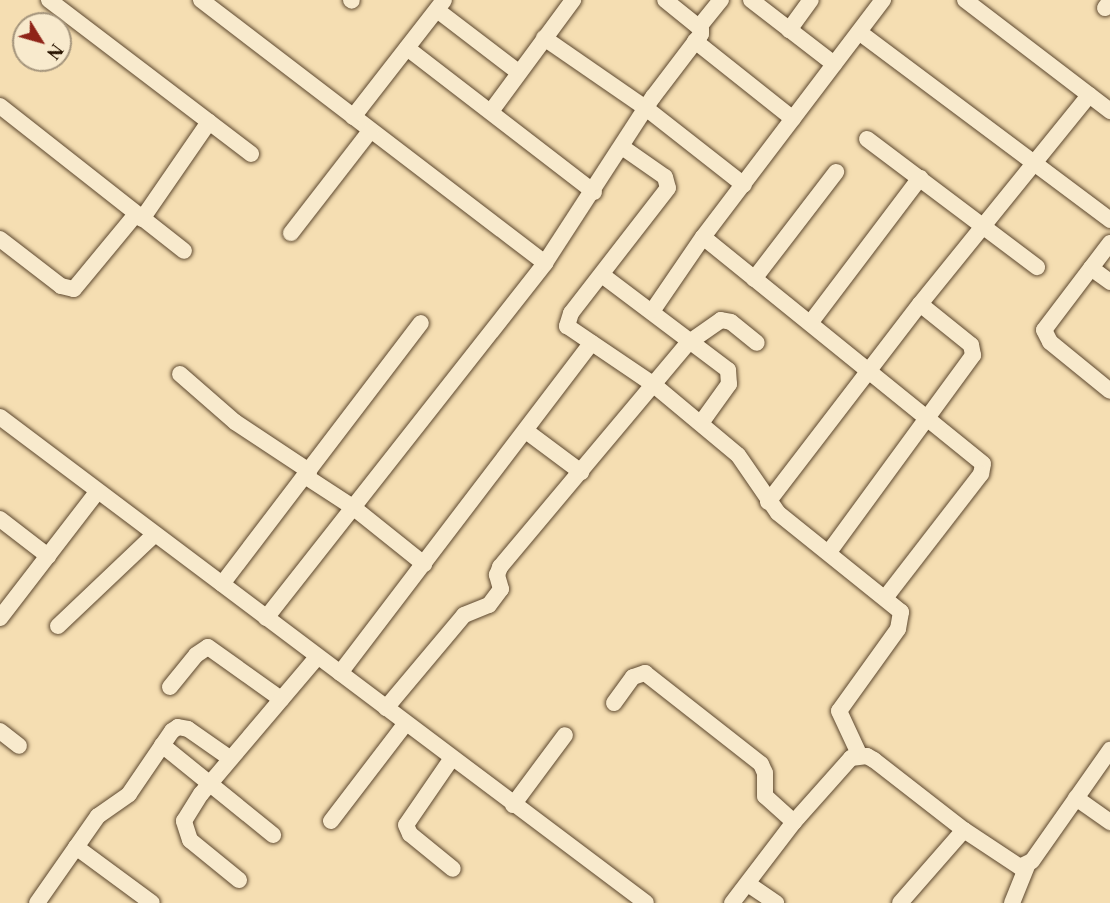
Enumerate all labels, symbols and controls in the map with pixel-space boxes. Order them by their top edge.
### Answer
north arrow [12,12,72,72]
text: N [43,40,67,63]

